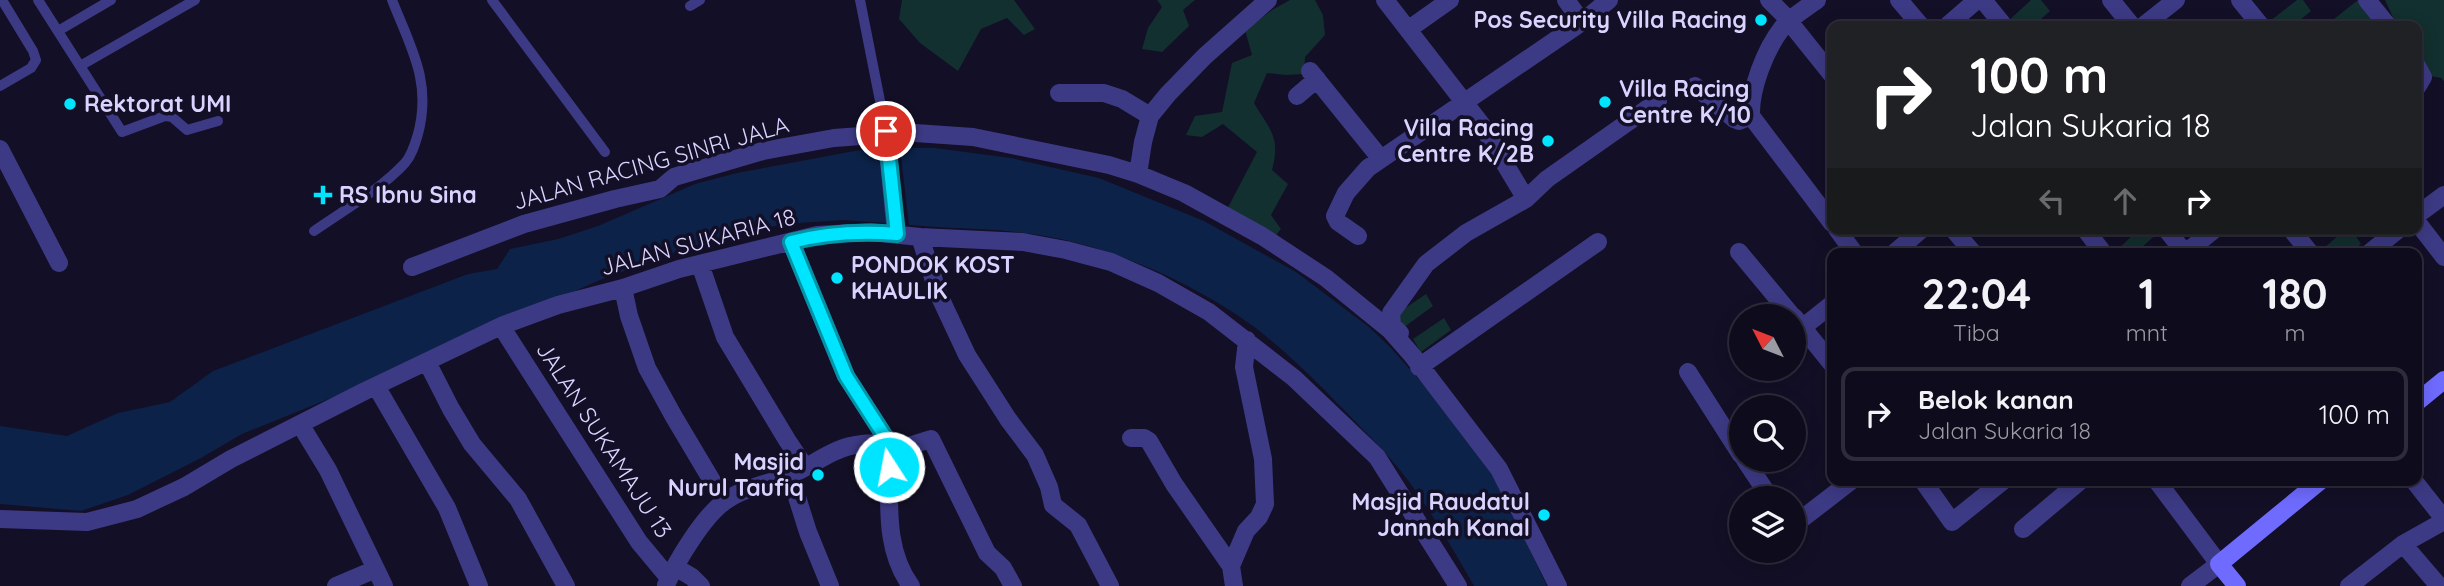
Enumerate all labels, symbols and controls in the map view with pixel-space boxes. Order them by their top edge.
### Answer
place label: Pos Security Villa Racing [1474,5,1747,34]
marker: Pos Security Villa Racing [1753,12,1769,28]
text: 100 m [1970,44,2108,105]
icon: right [1855,49,1946,140]
place label: Villa Racing Centre K/10 [1619,74,1751,129]
place label: Rektorat UMI [84,89,231,118]
marker: Villa Racing Centre K/10 [1597,94,1613,110]
marker: Rektorat UMI [62,96,78,112]
pin [856,101,916,161]
text: Jalan Sukaria 18 [1970,105,2211,145]
street label: JALAN RACING SINRI JALA [510,109,792,216]
icon: arrive [867,112,905,150]
place label: Villa Racing Centre K/2B [1397,113,1534,168]
marker: Villa Racing Centre K/2B [1540,133,1556,149]
place label: RS Ibnu Sina [339,180,477,209]
icon: left [2033,182,2071,220]
icon: ahead [2106,182,2144,220]
icon: right [2179,182,2217,220]
marker: RS Ibnu Sina [313,185,333,205]
street label: JALAN SUKARIA 18 [597,202,799,282]
place label: PONDOK KOST KHAULIK [851,250,1015,305]
text: 22:04 [1922,267,2031,320]
text: 1 [2139,267,2155,320]
text: 180 [2262,267,2327,320]
marker: PONDOK KOST KHAULIK [829,270,845,286]
north arrow [1729,304,1806,382]
map controls [1729,304,1806,563]
text: Tiba [1953,318,2000,347]
text: mnt [2126,318,2168,347]
text: m [2284,318,2305,347]
street label: JALAN SUKAMAJU 13 [530,336,679,543]
text: Belok kanan [1918,383,2074,416]
button: search [1729,395,1806,472]
icon: right [1859,395,1897,433]
text: 100 m [2319,398,2390,431]
text: Jalan Sukaria 18 [1918,416,2091,445]
position arrow [852,430,926,504]
place label: Masjid Nurul Taufiq [668,447,804,502]
marker: Masjid Nurul Taufiq [810,467,826,483]
button: layers [1729,486,1806,563]
place label: Masjid Raudatul Jannah Kanal [1351,487,1530,542]
marker: Masjid Raudatul Jannah Kanal [1536,507,1552,523]

